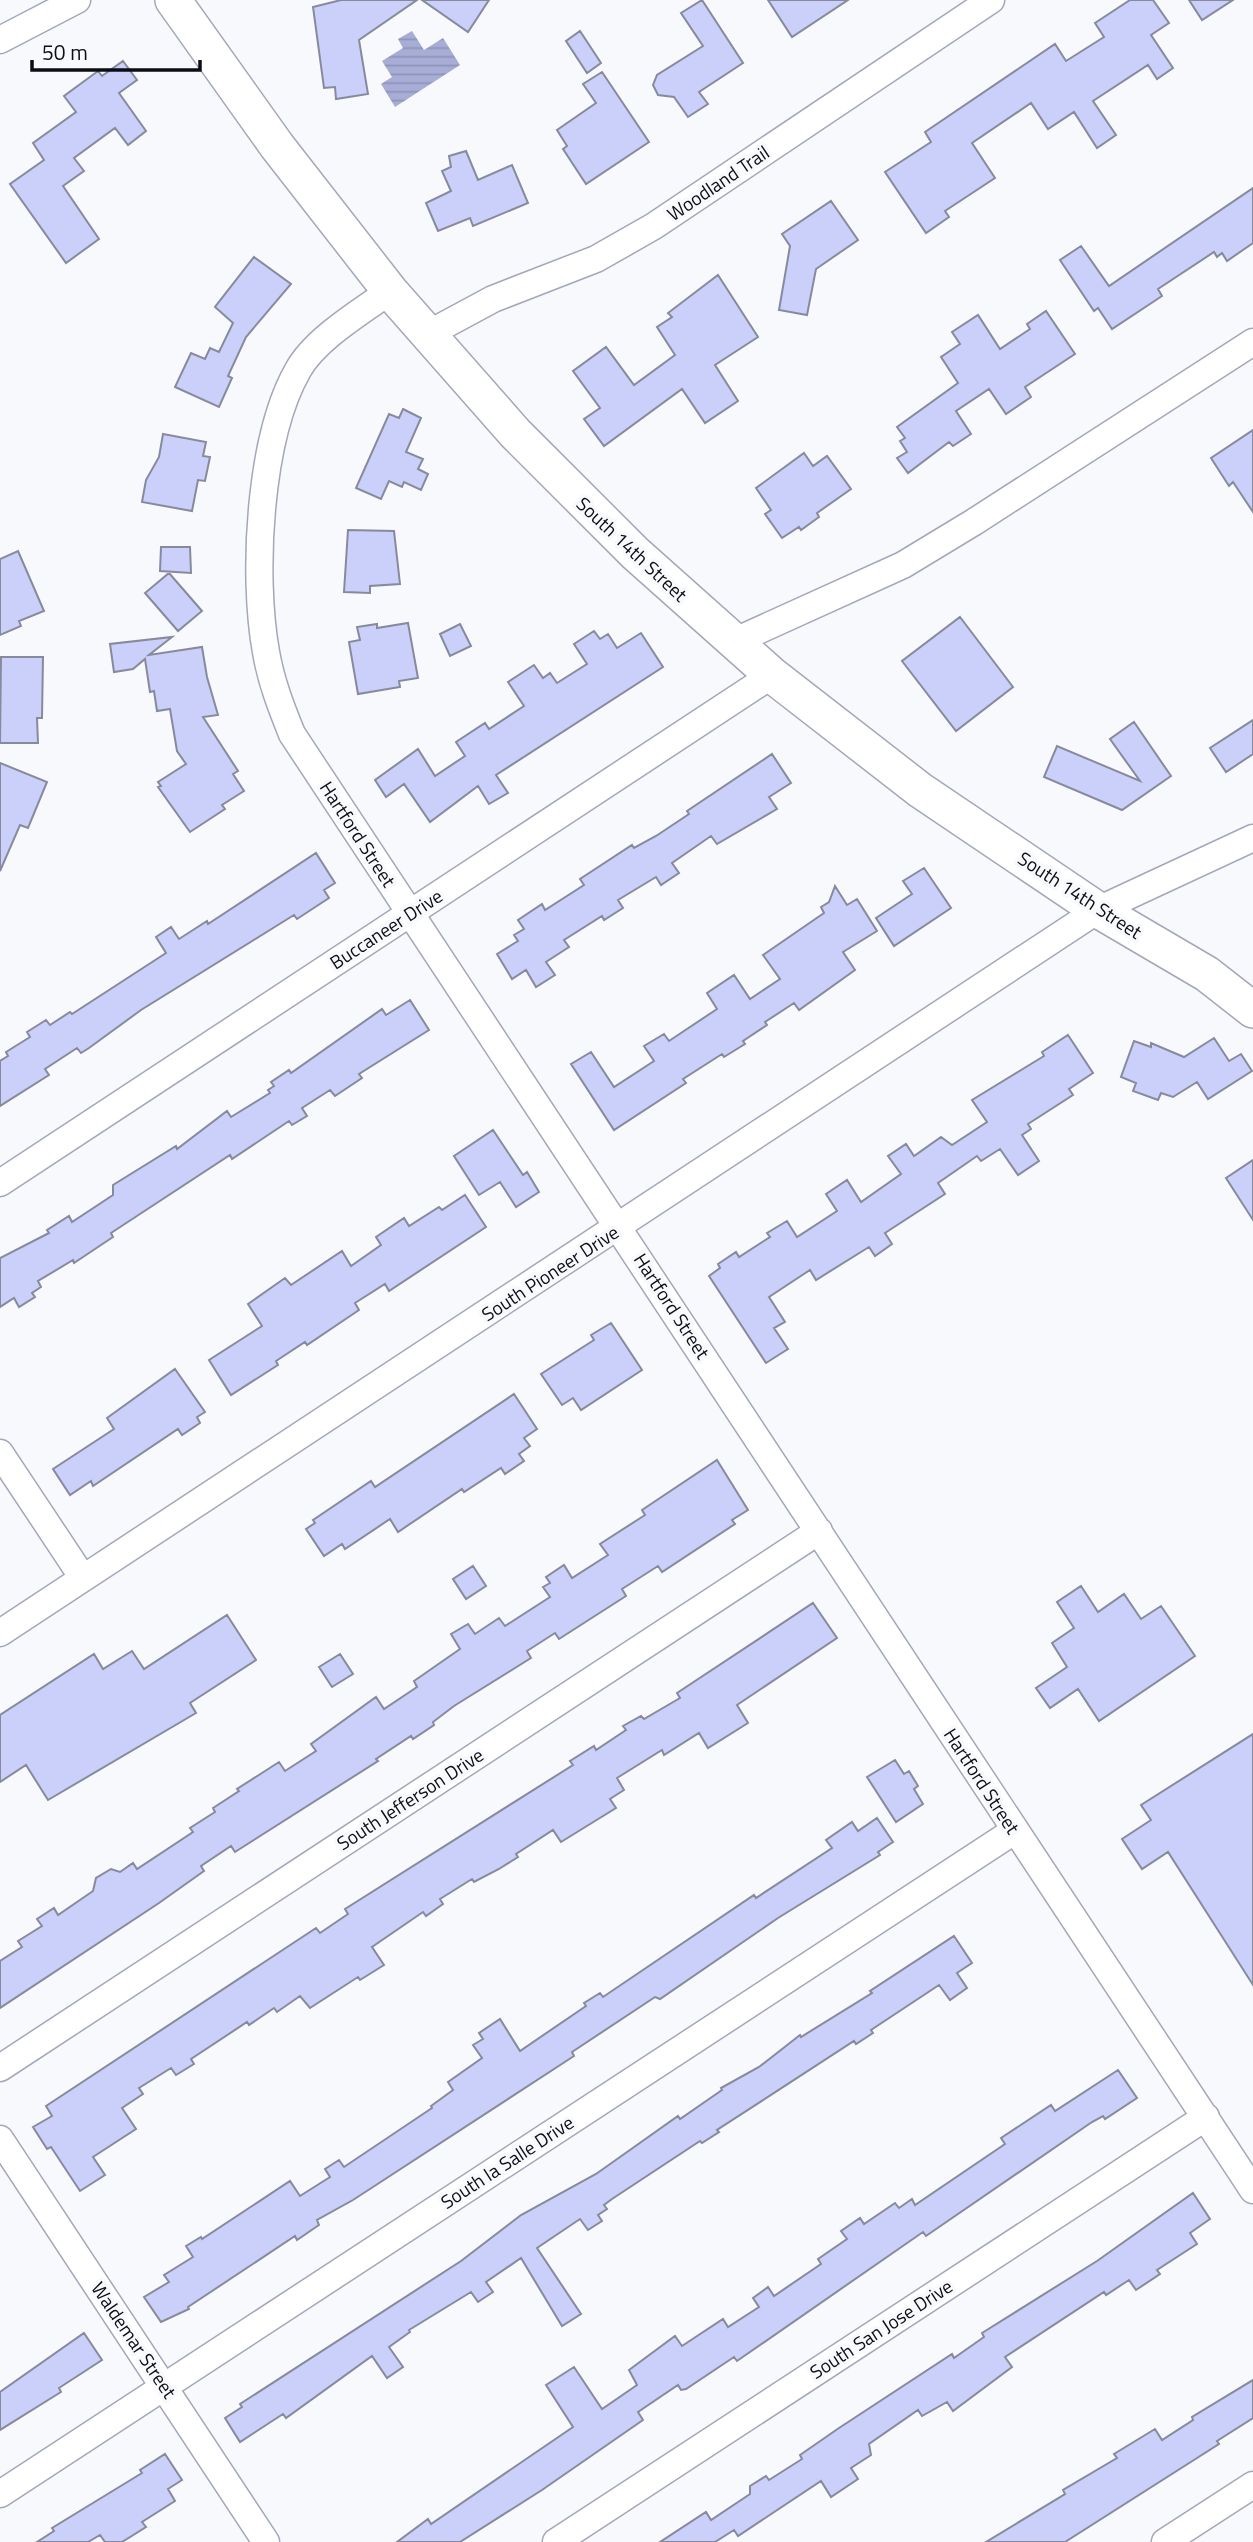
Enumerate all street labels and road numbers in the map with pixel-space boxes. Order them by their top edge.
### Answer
street label: Woodland Trail [661,138,775,228]
street label: South 14th Street [570,489,695,608]
street label: Hartford Street [313,775,404,893]
street label: South 14th Street [1012,844,1148,946]
street label: Buccaneer Drive [324,881,448,976]
street label: South Pioneer Drive [475,1217,624,1328]
street label: Hartford Street [627,1247,718,1365]
street label: Hartford Street [937,1722,1028,1840]
street label: South Jefferson Drive [331,1740,489,1857]
street label: South la Salle Drive [434,2108,579,2216]
street label: South San Jose Drive [804,2271,958,2386]
street label: Waldemar Street [85,2276,184,2404]

